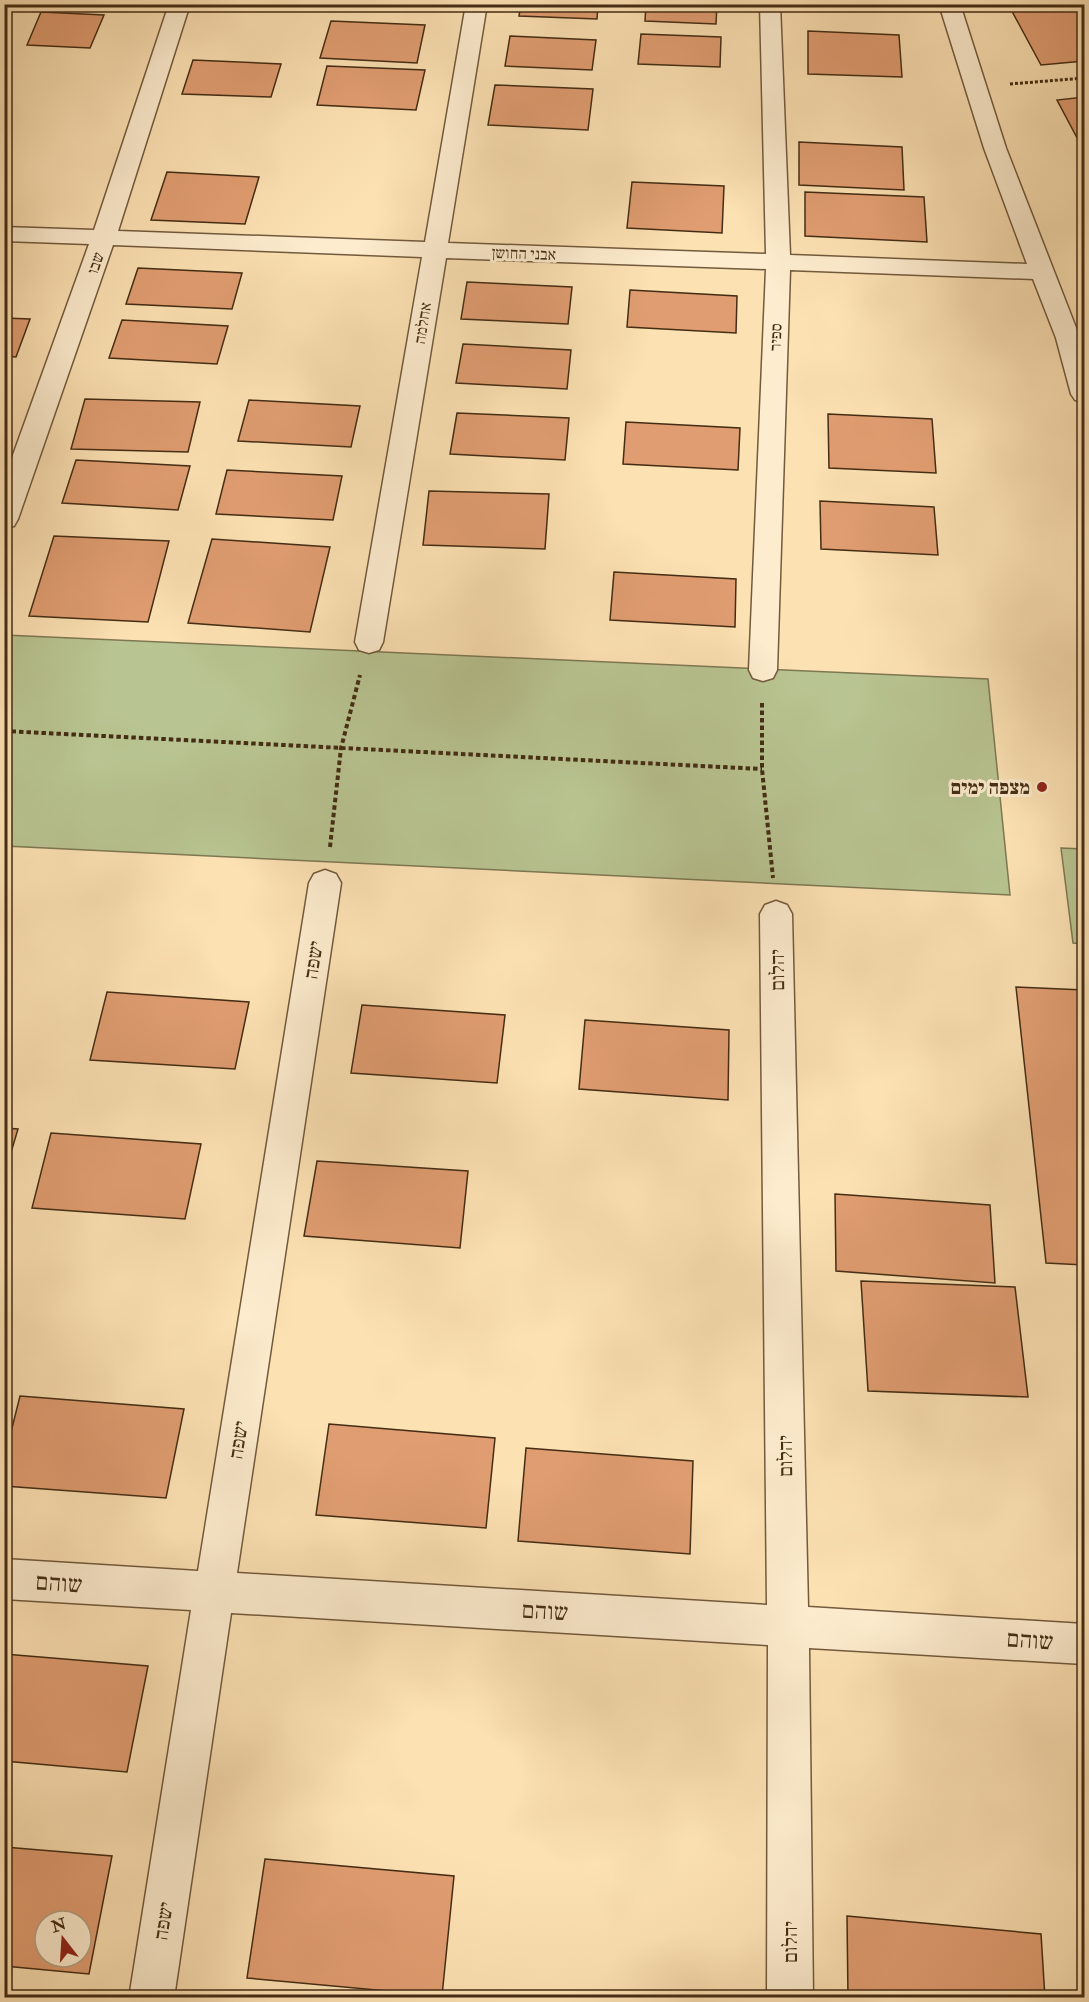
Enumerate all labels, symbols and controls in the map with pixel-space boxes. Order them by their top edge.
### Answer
street label: אבני החושן [491,243,556,265]
street label: שבו [83,250,109,277]
street label: אחלמה [410,301,436,345]
street label: ספיר [766,323,786,351]
place label: מצפה ימים [950,775,1030,800]
marker: מצפה ימים [1035,780,1049,794]
street label: ישפה [298,939,329,981]
street label: יהלום [765,949,790,991]
street label: ישפה [223,1419,254,1461]
street label: יהלום [773,1435,798,1477]
street label: שוהם [34,1566,83,1601]
street label: שוהם [521,1595,569,1628]
street label: שוהם [1005,1623,1054,1658]
street label: ישפה [148,1900,179,1942]
north arrow [33,1909,93,1969]
text: N [48,1914,69,1938]
street label: יהלום [778,1921,803,1963]

